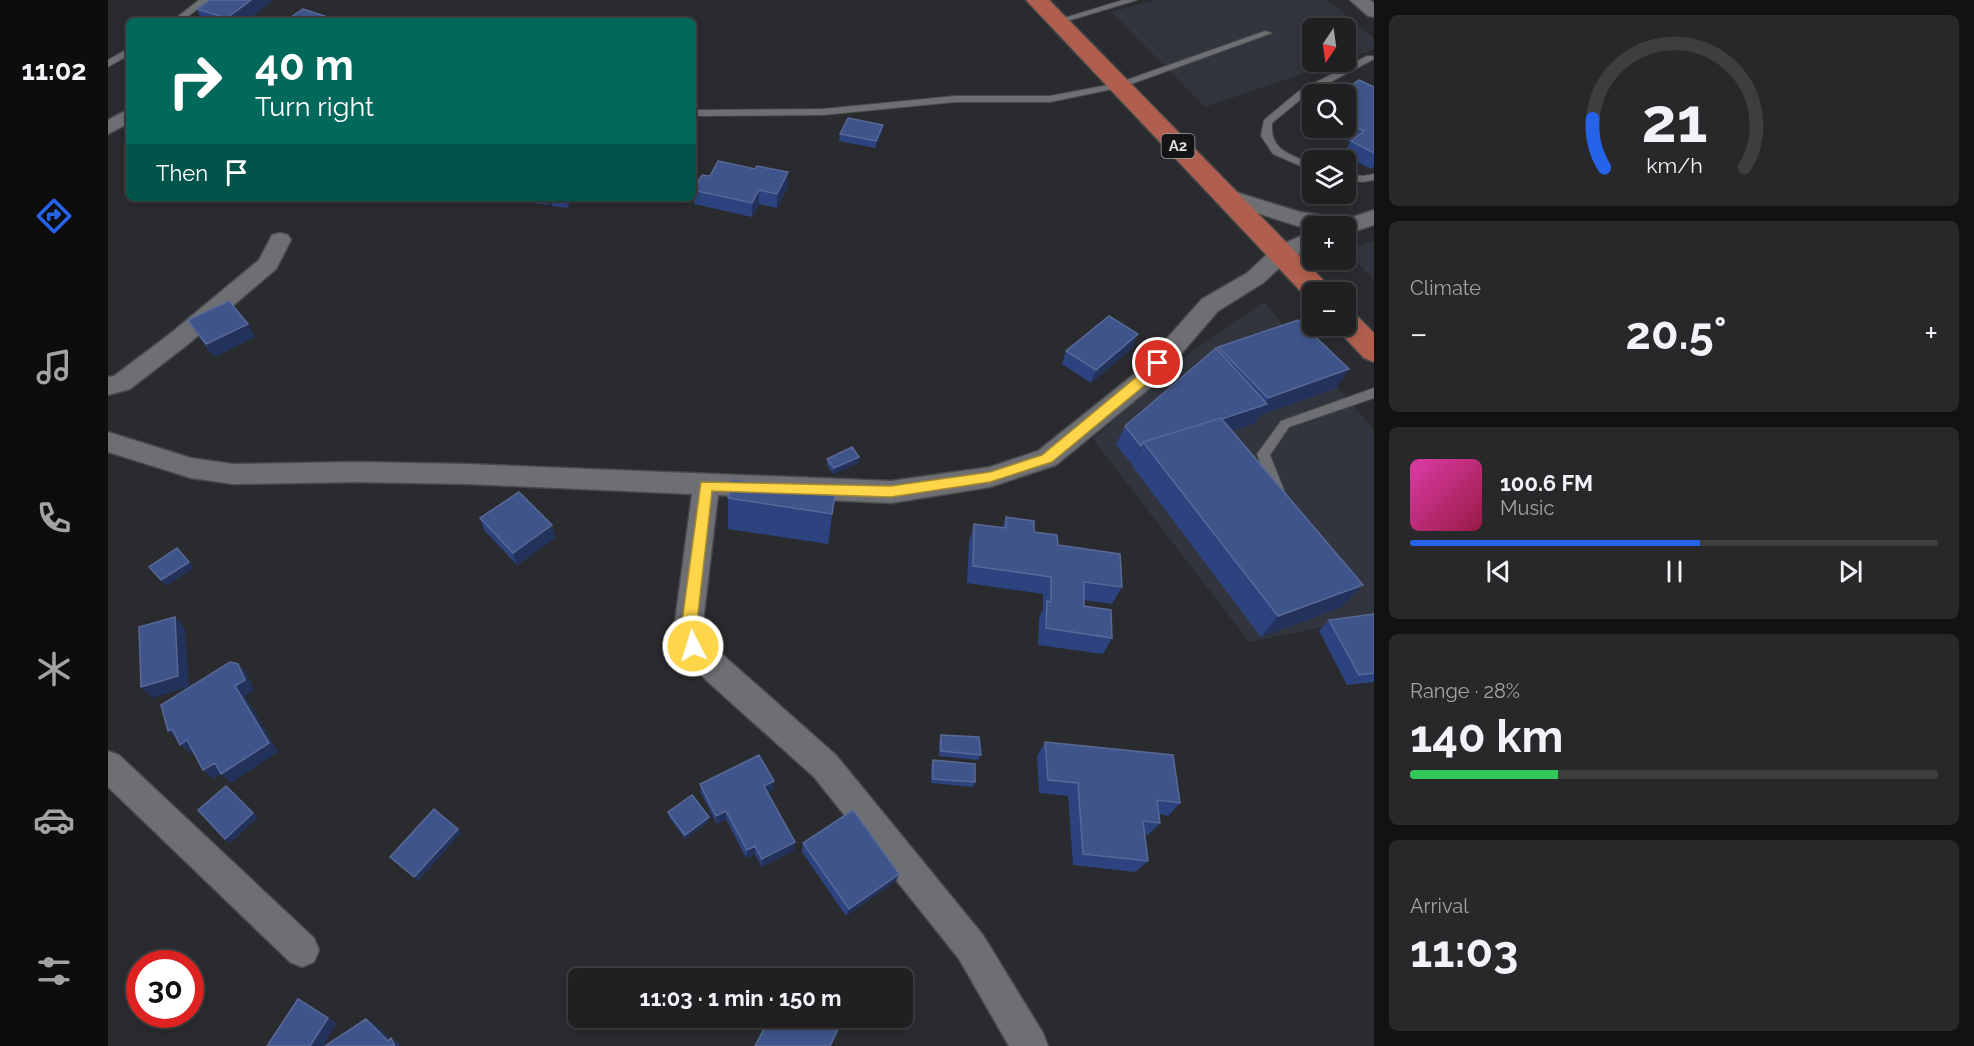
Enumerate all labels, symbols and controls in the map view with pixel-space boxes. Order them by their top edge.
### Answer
north arrow [1302,18,1356,72]
map controls [1302,18,1356,336]
text: 40 m [255,41,354,90]
icon: right [156,42,234,120]
text: 11:02 [21,55,87,86]
text: 21 [1641,83,1707,157]
button: search [1302,84,1356,138]
text: Turn right [255,91,374,122]
road number: A2 [1162,134,1194,158]
button: layers [1302,150,1356,204]
text: km/h [1646,153,1702,178]
icon: arrive [220,156,253,189]
text: Then [156,160,208,186]
icon: directions [33,195,75,237]
button: + [1302,216,1356,270]
text: Climate [1410,276,1481,300]
button: − [1302,282,1356,336]
text: 20.5° [1626,307,1726,360]
text: − [1410,314,1428,353]
text: + [1924,314,1938,353]
pin [1132,337,1183,388]
icon: music [33,346,75,388]
icon: arrive [1141,346,1174,379]
text: 100.6 FM [1500,470,1593,496]
text: Music [1500,496,1554,520]
icon: phone [33,497,75,539]
icon: previous [1482,555,1515,588]
icon: pause [1658,555,1691,588]
icon: next [1834,555,1867,588]
position arrow [661,614,725,678]
icon: climate [33,648,75,690]
text: Range · 28% [1410,679,1520,703]
text: 140 km [1410,710,1563,763]
icon: car [33,799,75,841]
text: Arrival [1410,894,1469,918]
text: 11:03 [1410,925,1518,978]
icon: filters [33,950,75,992]
speed limit sign: 30 [126,950,204,1028]
text: 11:03 · 1 min · 150 m [640,985,841,1011]

